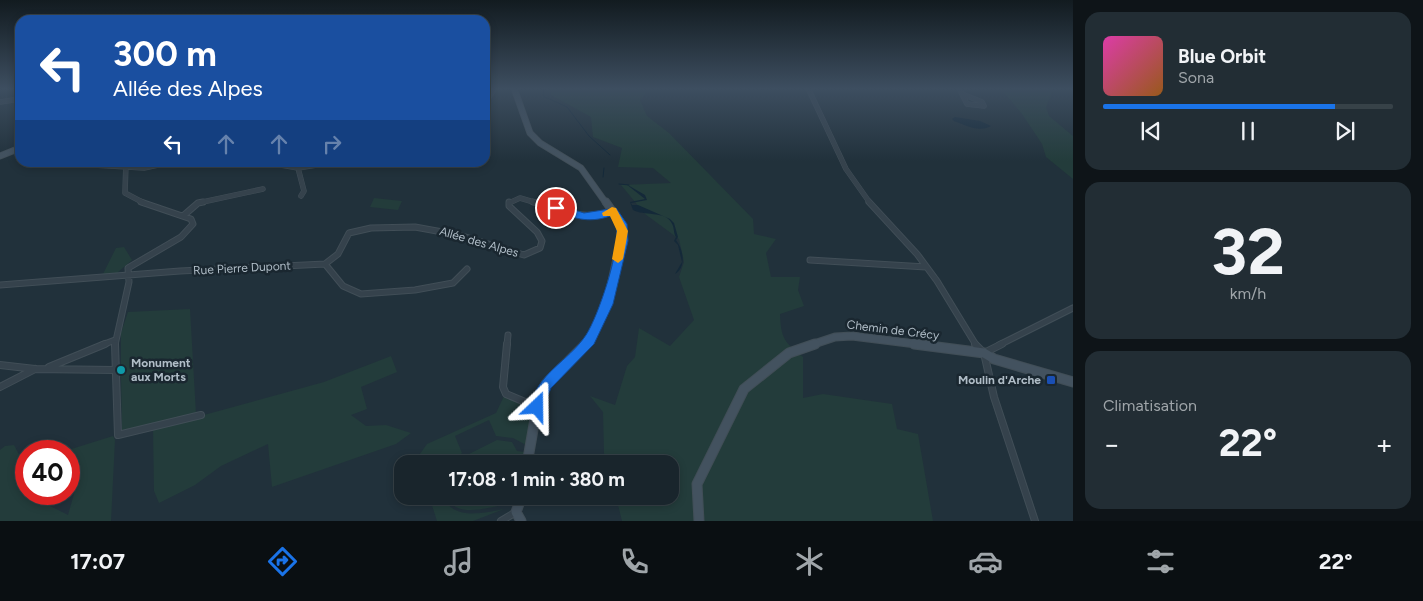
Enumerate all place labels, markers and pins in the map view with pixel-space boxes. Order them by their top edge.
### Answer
pin [535,187,577,229]
place label: Monument aux Morts [131,356,191,384]
marker: Monument aux Morts [115,364,127,376]
place label: Moulin d'Arche [958,373,1041,387]
marker: Moulin d'Arche [1045,374,1057,386]

